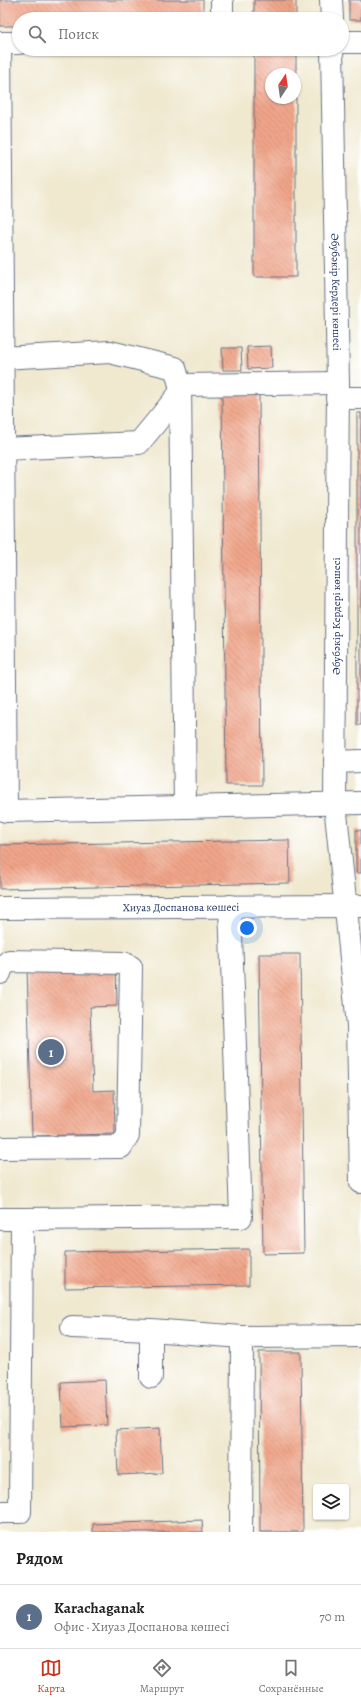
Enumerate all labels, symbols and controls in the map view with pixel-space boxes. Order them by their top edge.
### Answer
search box [12,12,349,56]
icon: search [26,23,48,45]
text: Поиск [58,24,99,44]
north arrow [265,68,301,104]
street label: Әбубәкір Кердері көшесі [327,233,344,351]
street label: Әбубәкір Кердері көшесі [329,557,344,675]
street label: Хиуаз Доспанова көшесі [123,900,239,915]
your location [237,918,257,938]
pin: 1 [38,1037,64,1067]
map controls [313,1484,349,1520]
button: layers [313,1484,349,1520]
text: Рядом [16,1547,63,1570]
text: Karachaganak [54,1598,144,1618]
text: 1 [27,1608,31,1625]
text: 70 m [319,1608,345,1625]
text: Офис · Хиуаз Доспанова көшесі [54,1618,230,1635]
tab: Карта [37,1657,65,1696]
tab: Маршрут [140,1657,184,1696]
tab: Сохранённые [259,1657,324,1696]

